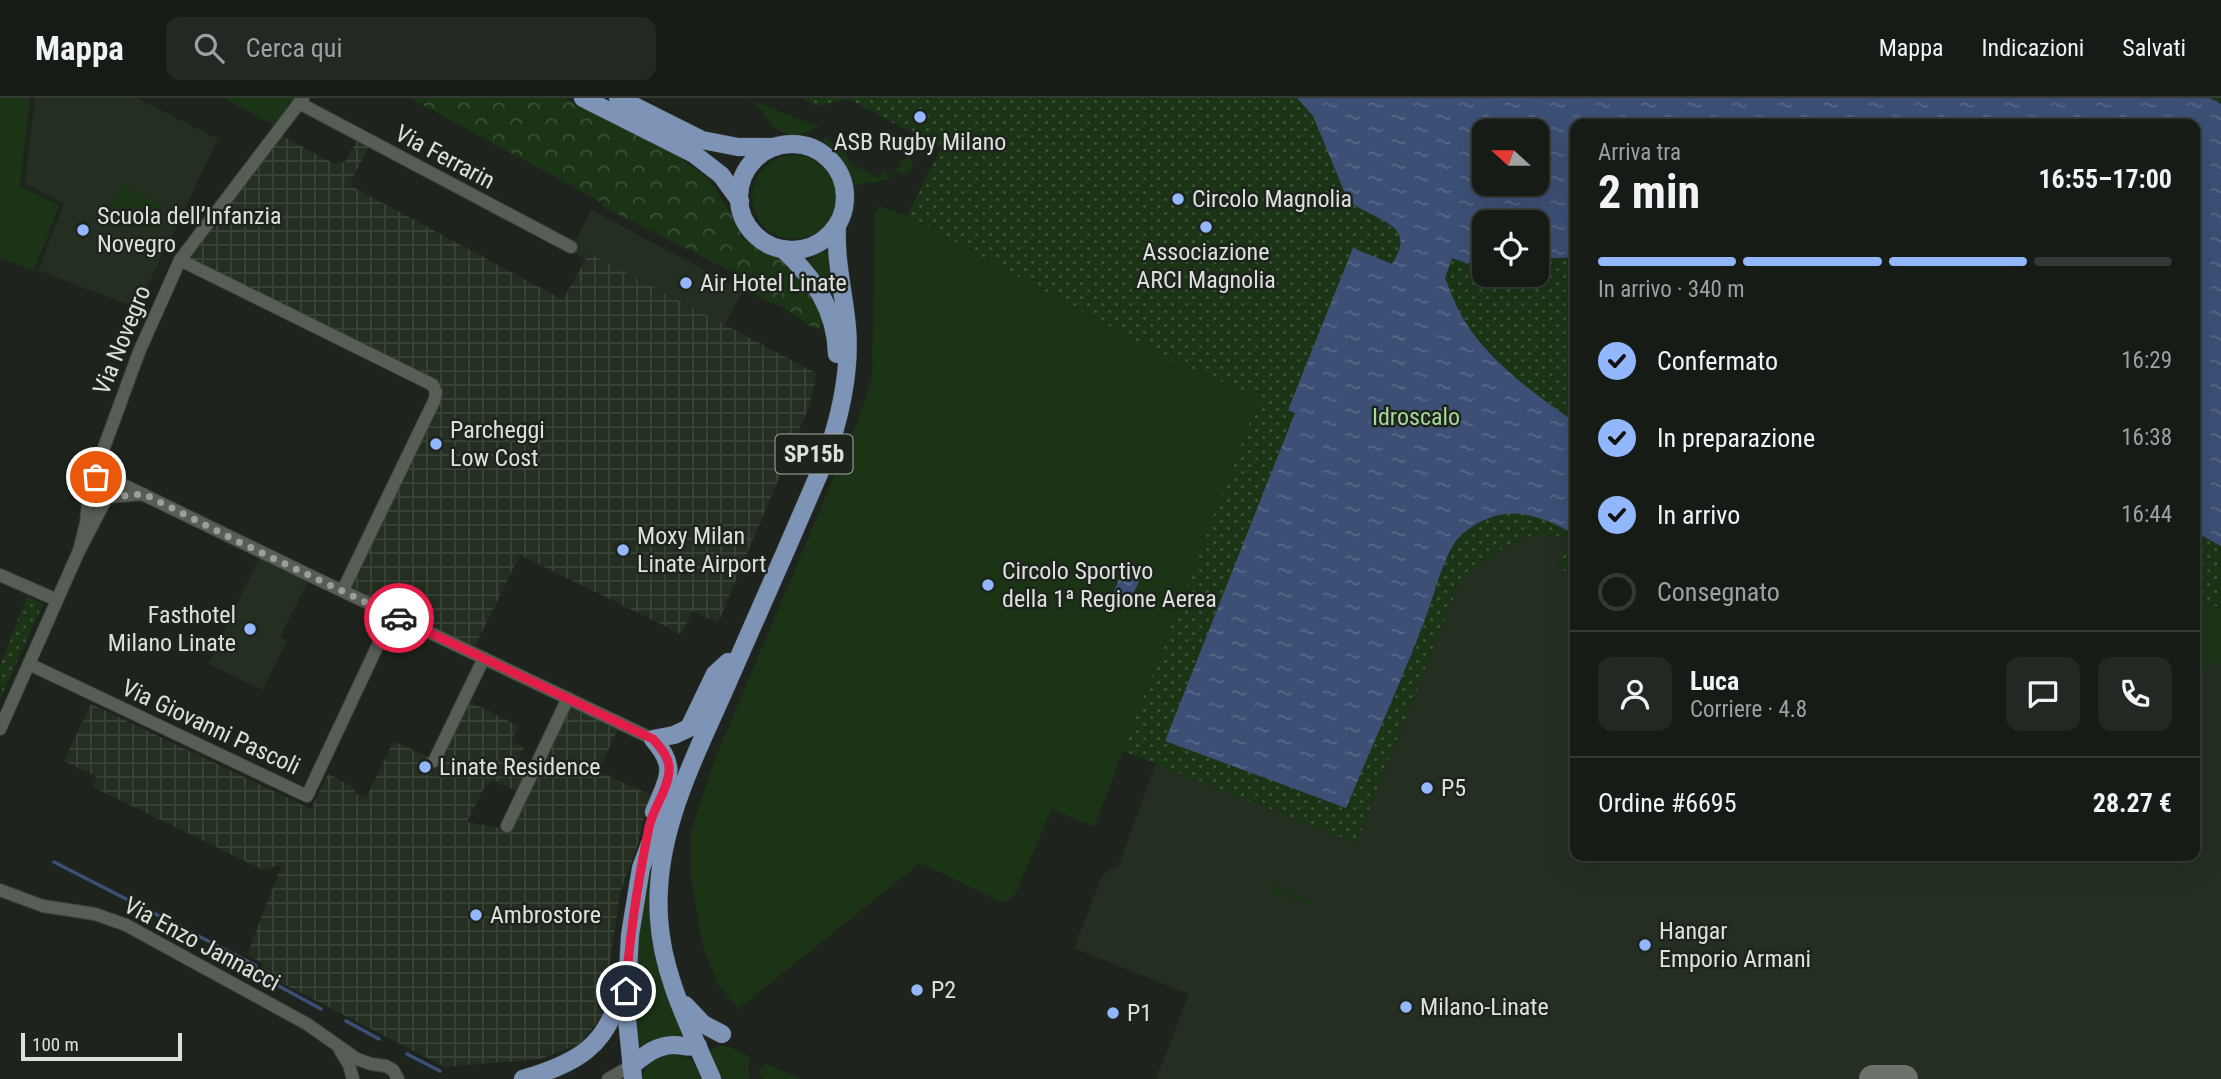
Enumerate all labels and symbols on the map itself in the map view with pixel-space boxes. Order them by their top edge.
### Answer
marker: ASB Rugby Milano [912,109,928,125]
street label: Via Ferrarin [390,119,500,195]
north arrow [1472,119,1549,196]
place label: ASB Rugby Milano [834,128,1006,156]
place label: Circolo Magnolia [1192,185,1352,213]
marker: Circolo Magnolia [1170,191,1186,207]
place label: Scuola dell’Infanzia Novegro [97,202,281,258]
marker: Associazione ARCI Magnolia [1198,219,1214,235]
marker: Scuola dell’Infanzia Novegro [75,222,91,238]
place label: Associazione ARCI Magnolia [1136,238,1276,294]
place label: Air Hotel Linate [700,269,847,297]
marker: Air Hotel Linate [678,275,694,291]
street label: Via Novegro [87,281,157,399]
park label: Idroscalo [1372,403,1460,431]
place label: Parcheggi Low Cost [450,416,545,472]
road number: SP15b [776,434,852,474]
marker: Parcheggi Low Cost [428,436,444,452]
pin [66,447,126,507]
place label: Moxy Milan Linate Airport [637,522,766,578]
marker: Moxy Milan Linate Airport [615,542,631,558]
place label: Circolo Sportivo della 1ª Regione Aerea [1002,557,1217,613]
marker: Circolo Sportivo della 1ª Regione Aerea [980,577,996,593]
courier [364,583,434,653]
place label: Fasthotel Milano Linate [108,601,236,657]
marker: Fasthotel Milano Linate [242,621,258,637]
street label: Via Giovanni Pascoli [118,673,304,781]
place label: Linate Residence [439,753,600,781]
marker: Linate Residence [417,759,433,775]
place label: P5 [1441,774,1466,802]
marker: P5 [1419,780,1435,796]
street label: Via Enzo Jannacci [119,891,285,997]
place label: Ambrostore [490,901,601,929]
marker: Ambrostore [468,907,484,923]
place label: Hangar Emporio Armani [1659,917,1811,973]
marker: Hangar Emporio Armani [1637,937,1653,953]
pin [596,961,656,1021]
place label: P2 [931,976,956,1004]
marker: P2 [909,982,925,998]
place label: Milano-Linate [1420,993,1549,1021]
place label: P1 [1127,999,1152,1027]
marker: Milano-Linate [1398,999,1414,1015]
marker: P1 [1105,1005,1121,1021]
scale bar [21,1030,182,1062]

